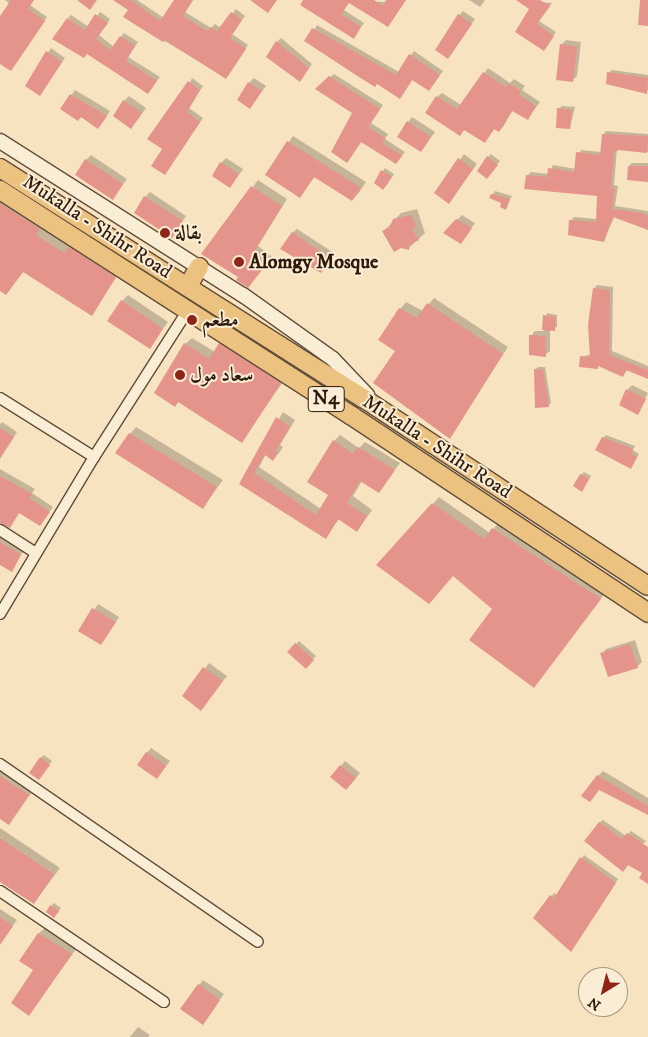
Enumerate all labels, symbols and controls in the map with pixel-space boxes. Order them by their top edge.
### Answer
street label: Mukalla - Shihr Road [18,170,176,284]
place label: بقالة [175,221,202,245]
marker: بقالة [159,227,171,239]
place label: Alomgy Mosque [249,250,378,274]
marker: Alomgy Mosque [233,256,245,268]
place label: مطعم [202,308,239,332]
marker: مطعم [186,314,198,326]
place label: سعاد مول [190,363,253,387]
marker: سعاد مول [174,369,186,381]
road number: N4 [307,382,345,416]
street label: Mukalla - Shihr Road [358,390,516,504]
north arrow [578,967,628,1017]
text: N [585,993,605,1014]

